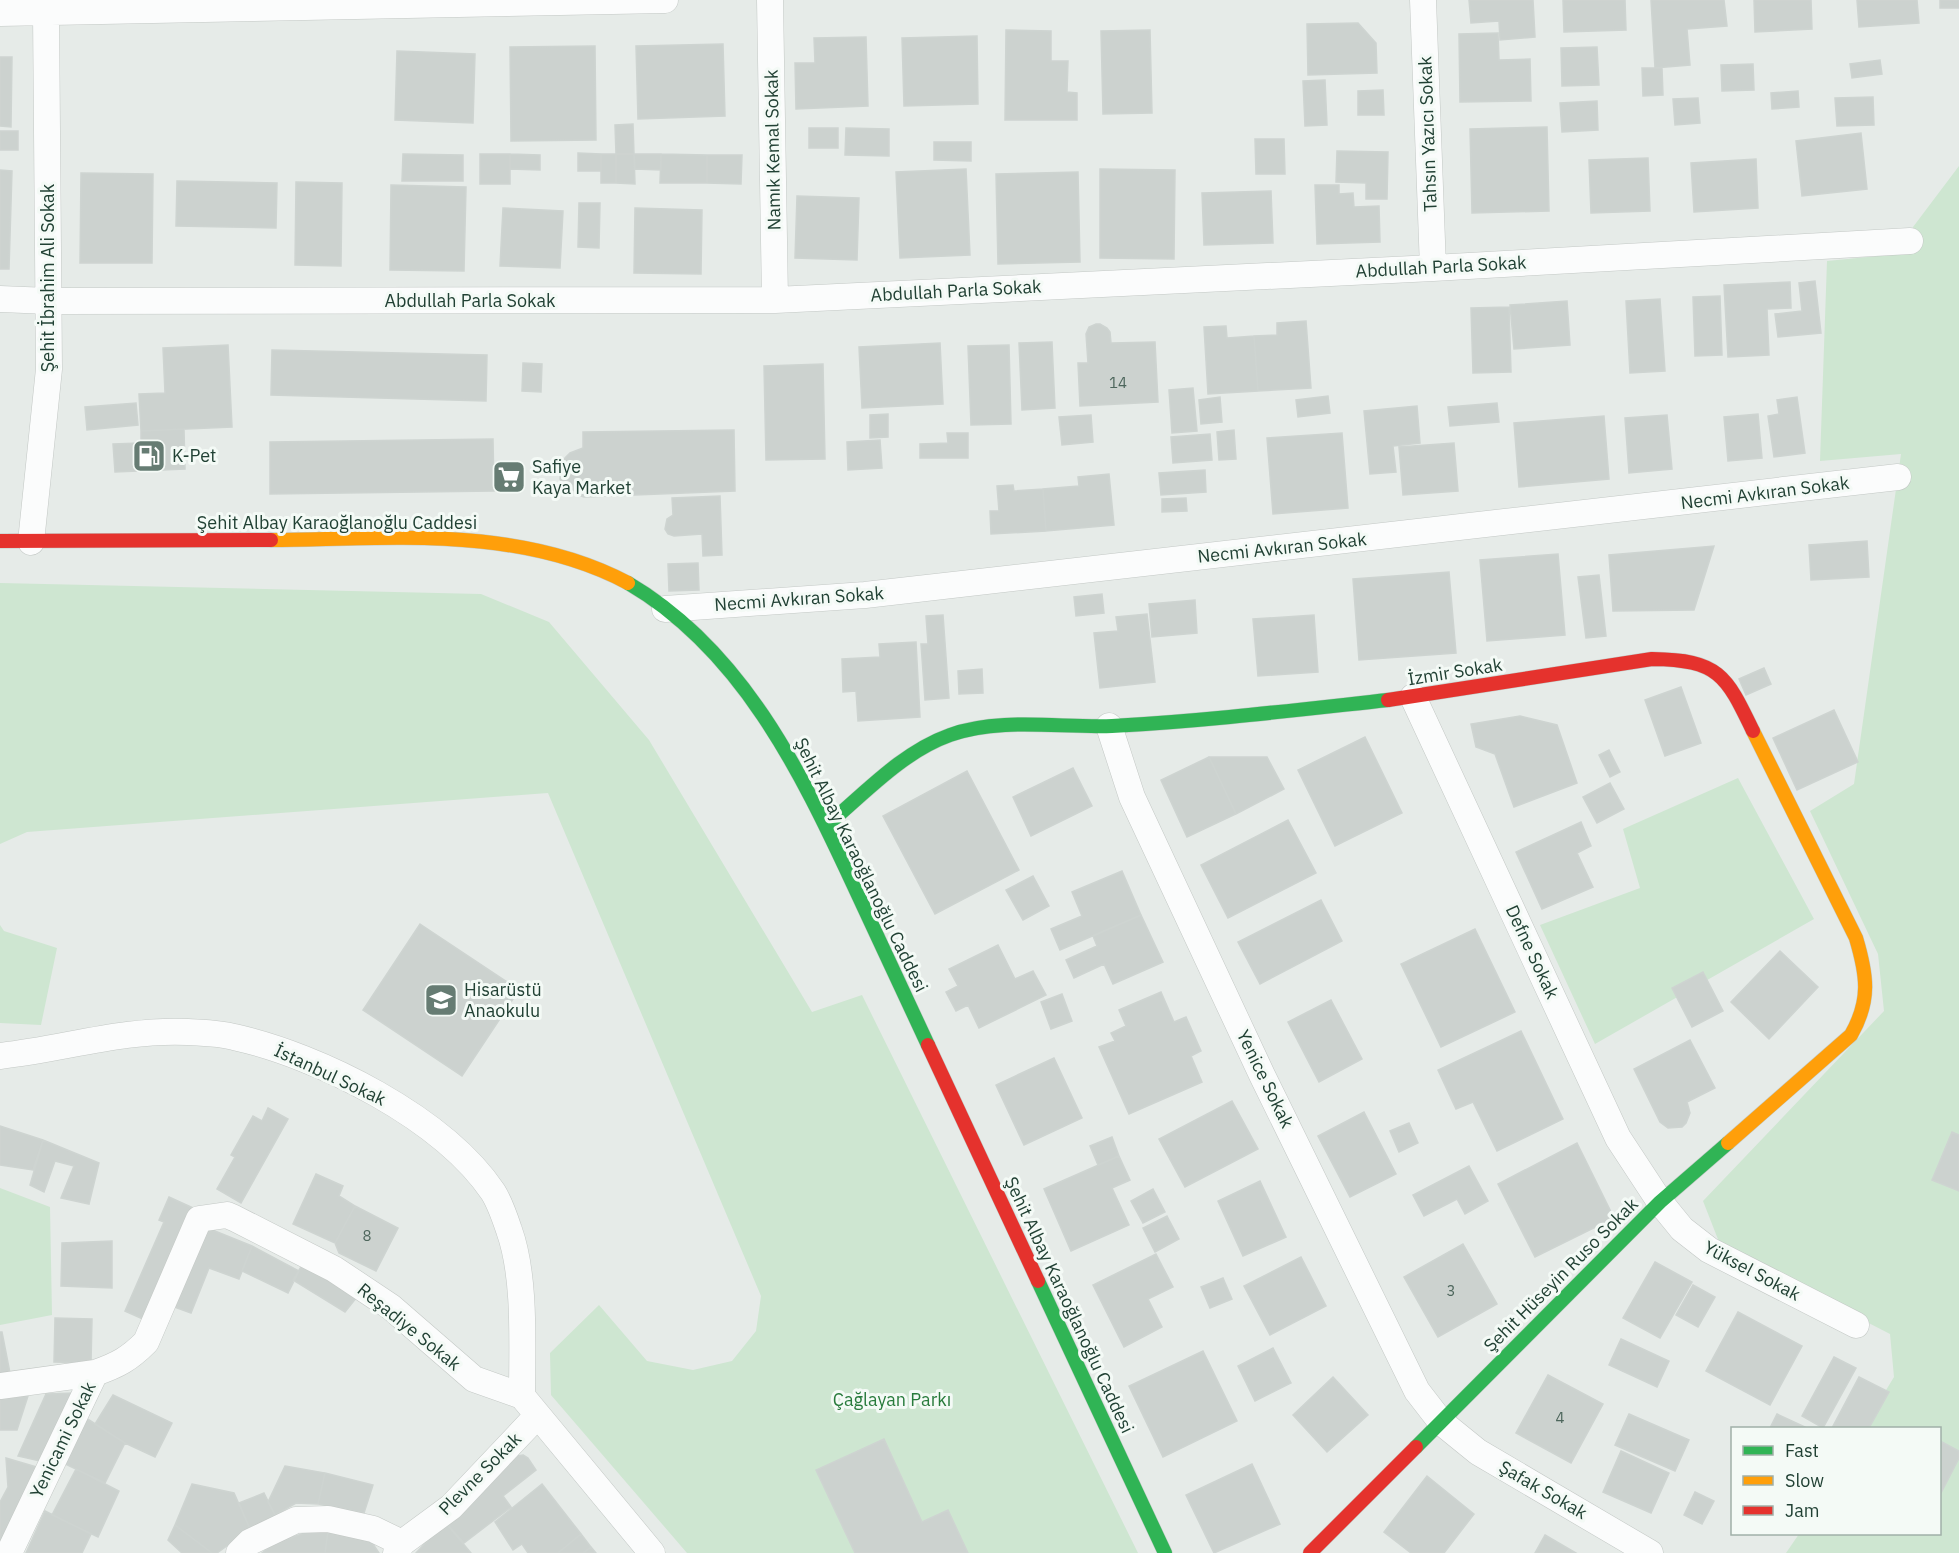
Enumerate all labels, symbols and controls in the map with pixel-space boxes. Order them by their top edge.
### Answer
street label: Tahsın Yazıcı Sokak [1413,55,1442,212]
street label: Namık Kemal Sokak [760,69,785,231]
street label: Şehit İbrahim Ali Sokak [36,183,59,372]
street label: Abdullah Parla Sokak [1355,251,1528,282]
street label: Abdullah Parla Sokak [870,275,1043,306]
street label: Abdullah Parla Sokak [384,289,556,312]
house number: 14 [1109,373,1127,392]
fuel station icon: K-Pet [131,438,167,474]
place label: K-Pet [172,444,216,467]
place label: Safiye Kaya Market [532,455,631,499]
supermarket icon: Safiye Kaya Market [491,459,527,495]
street label: Necmi Avkıran Sokak [1679,471,1851,514]
street label: Şehit Albay Karaoğlanoğlu Caddesi [197,511,477,534]
street label: Necmi Avkıran Sokak [1196,527,1368,568]
street label: Necmi Avkıran Sokak [713,581,885,616]
street label: İzmir Sokak [1406,653,1504,690]
street label: Şehit Albay Karaoğlanoğlu Caddesi [790,734,933,996]
street label: Defne Sokak [1501,901,1564,1003]
place label: Hisarüstü Anaokulu [464,978,542,1022]
school or university icon: Hisarüstü Anaokulu [423,982,459,1018]
street label: Yenice Sokak [1232,1026,1299,1132]
street label: İstanbul Sokak [271,1039,390,1111]
street label: Şehit Albay Karaoğlanoğlu Caddesi [1000,1173,1139,1437]
street label: Şehit Hüseyin Ruso Sokak [1479,1192,1643,1357]
house number: 8 [362,1226,372,1245]
street label: Yüksel Sokak [1700,1235,1805,1306]
street label: Reşadiye Sokak [353,1278,466,1376]
house number: 3 [1446,1281,1456,1300]
street label: Yenicami Sokak [24,1377,101,1502]
park label: Çağlayan Parkı [833,1388,951,1411]
house number: 4 [1555,1408,1565,1427]
street label: Plevne Sokak [433,1427,526,1520]
legend [1731,1427,1941,1535]
text: Fast [1785,1439,1819,1462]
street label: Şafak Sokak [1495,1455,1592,1524]
text: Slow [1785,1469,1824,1492]
text: Jam [1785,1499,1820,1522]

